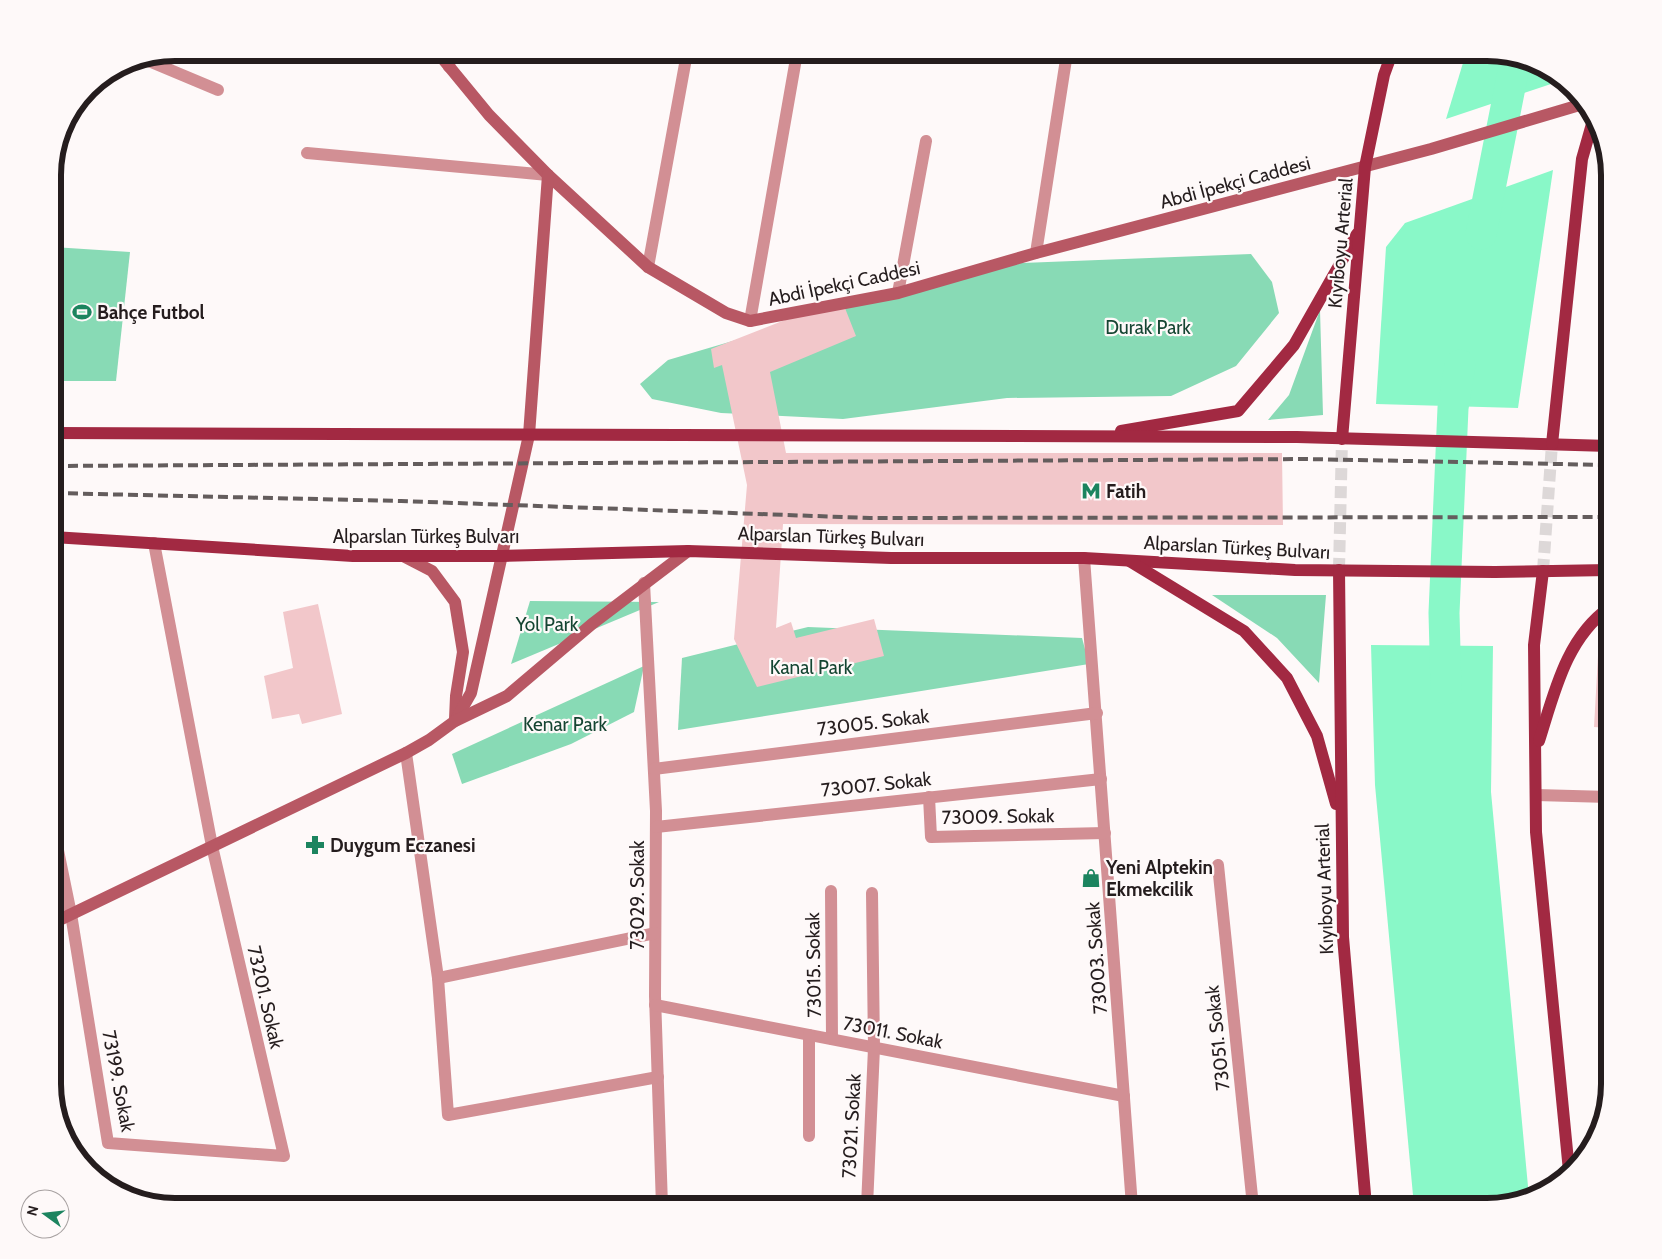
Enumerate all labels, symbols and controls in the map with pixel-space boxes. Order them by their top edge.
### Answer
street label: Abdi İpekçi Caddesi [1157,151,1313,214]
street label: Kıyıboyu Arterial [1323,176,1358,309]
street label: Abdi İpekçi Caddesi [766,256,922,311]
sports icon: Bahçe Futbol [71,301,93,323]
place label: Bahçe Futbol [97,301,205,324]
park label: Durak Park [1105,316,1191,339]
metro station icon: Fatih [1080,480,1102,502]
place label: Fatih [1106,480,1146,503]
street label: Alparslan Türkeş Bulvarı [737,522,925,551]
street label: Alparslan Türkeş Bulvarı [333,525,519,548]
street label: Alparslan Türkeş Bulvarı [1143,531,1331,564]
park label: Yol Park [515,613,579,636]
park label: Kanal Park [770,656,853,679]
street label: 73005. Sokak [816,704,931,741]
park label: Kenar Park [523,713,608,736]
street label: 73007. Sokak [820,767,933,802]
street label: 73009. Sokak [942,804,1055,829]
street label: Kıyıboyu Arterial [1311,823,1338,955]
pharmacy icon: Duygum Eczanesi [304,834,326,856]
place label: Duygum Eczanesi [330,834,475,857]
street label: 73029. Sokak [626,840,649,950]
place label: Yeni Alptekin Ekmekcilik [1105,856,1213,901]
shop icon: Yeni Alptekin Ekmekcilik [1080,867,1102,889]
street label: 73003. Sokak [1081,901,1112,1015]
street label: 73015. Sokak [801,912,826,1018]
street label: 73201. Sokak [242,943,289,1051]
street label: 73051. Sokak [1201,984,1234,1092]
street label: 73011. Sokak [841,1012,945,1054]
street label: 73199. Sokak [97,1028,140,1134]
street label: 73021. Sokak [837,1072,866,1179]
north arrow [20,1189,70,1239]
text: N [22,1204,42,1218]

